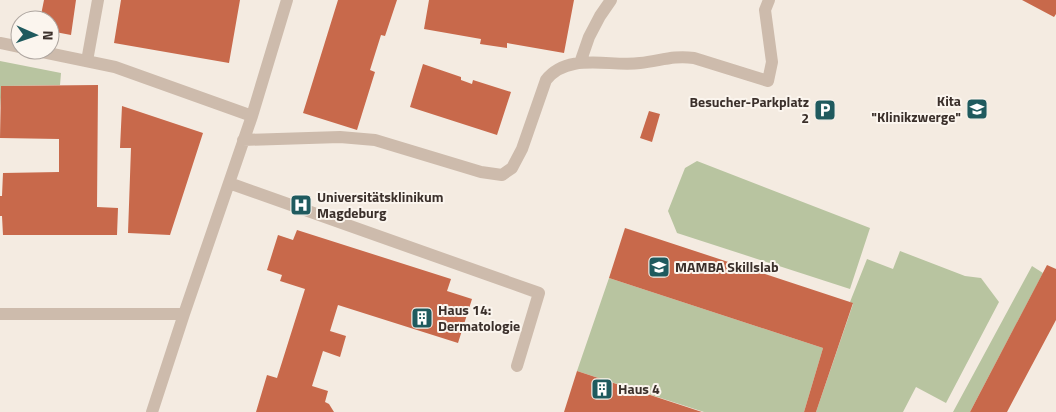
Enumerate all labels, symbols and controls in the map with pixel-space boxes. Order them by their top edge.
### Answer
north arrow [10,10,60,60]
text: N [38,30,59,41]
place label: Kita "Klinikzwerge" [871,90,961,127]
place label: Besucher-Parkplatz 2 [690,91,809,128]
school or university icon: Kita "Klinikzwerge" [965,97,989,121]
parking icon: Besucher-Parkplatz 2 [813,98,837,122]
place label: Universitätsklinikum Magdeburg [317,186,444,223]
hospital icon: Universitätsklinikum Magdeburg [289,193,313,217]
school or university icon: MAMBA Skillslab [647,255,671,279]
place label: MAMBA Skillslab [675,256,779,277]
place label: Haus 14: Dermatologie [438,299,520,336]
building icon: Haus 14: Dermatologie [410,306,434,330]
building icon: Haus 4 [590,377,614,401]
place label: Haus 4 [618,378,660,399]

